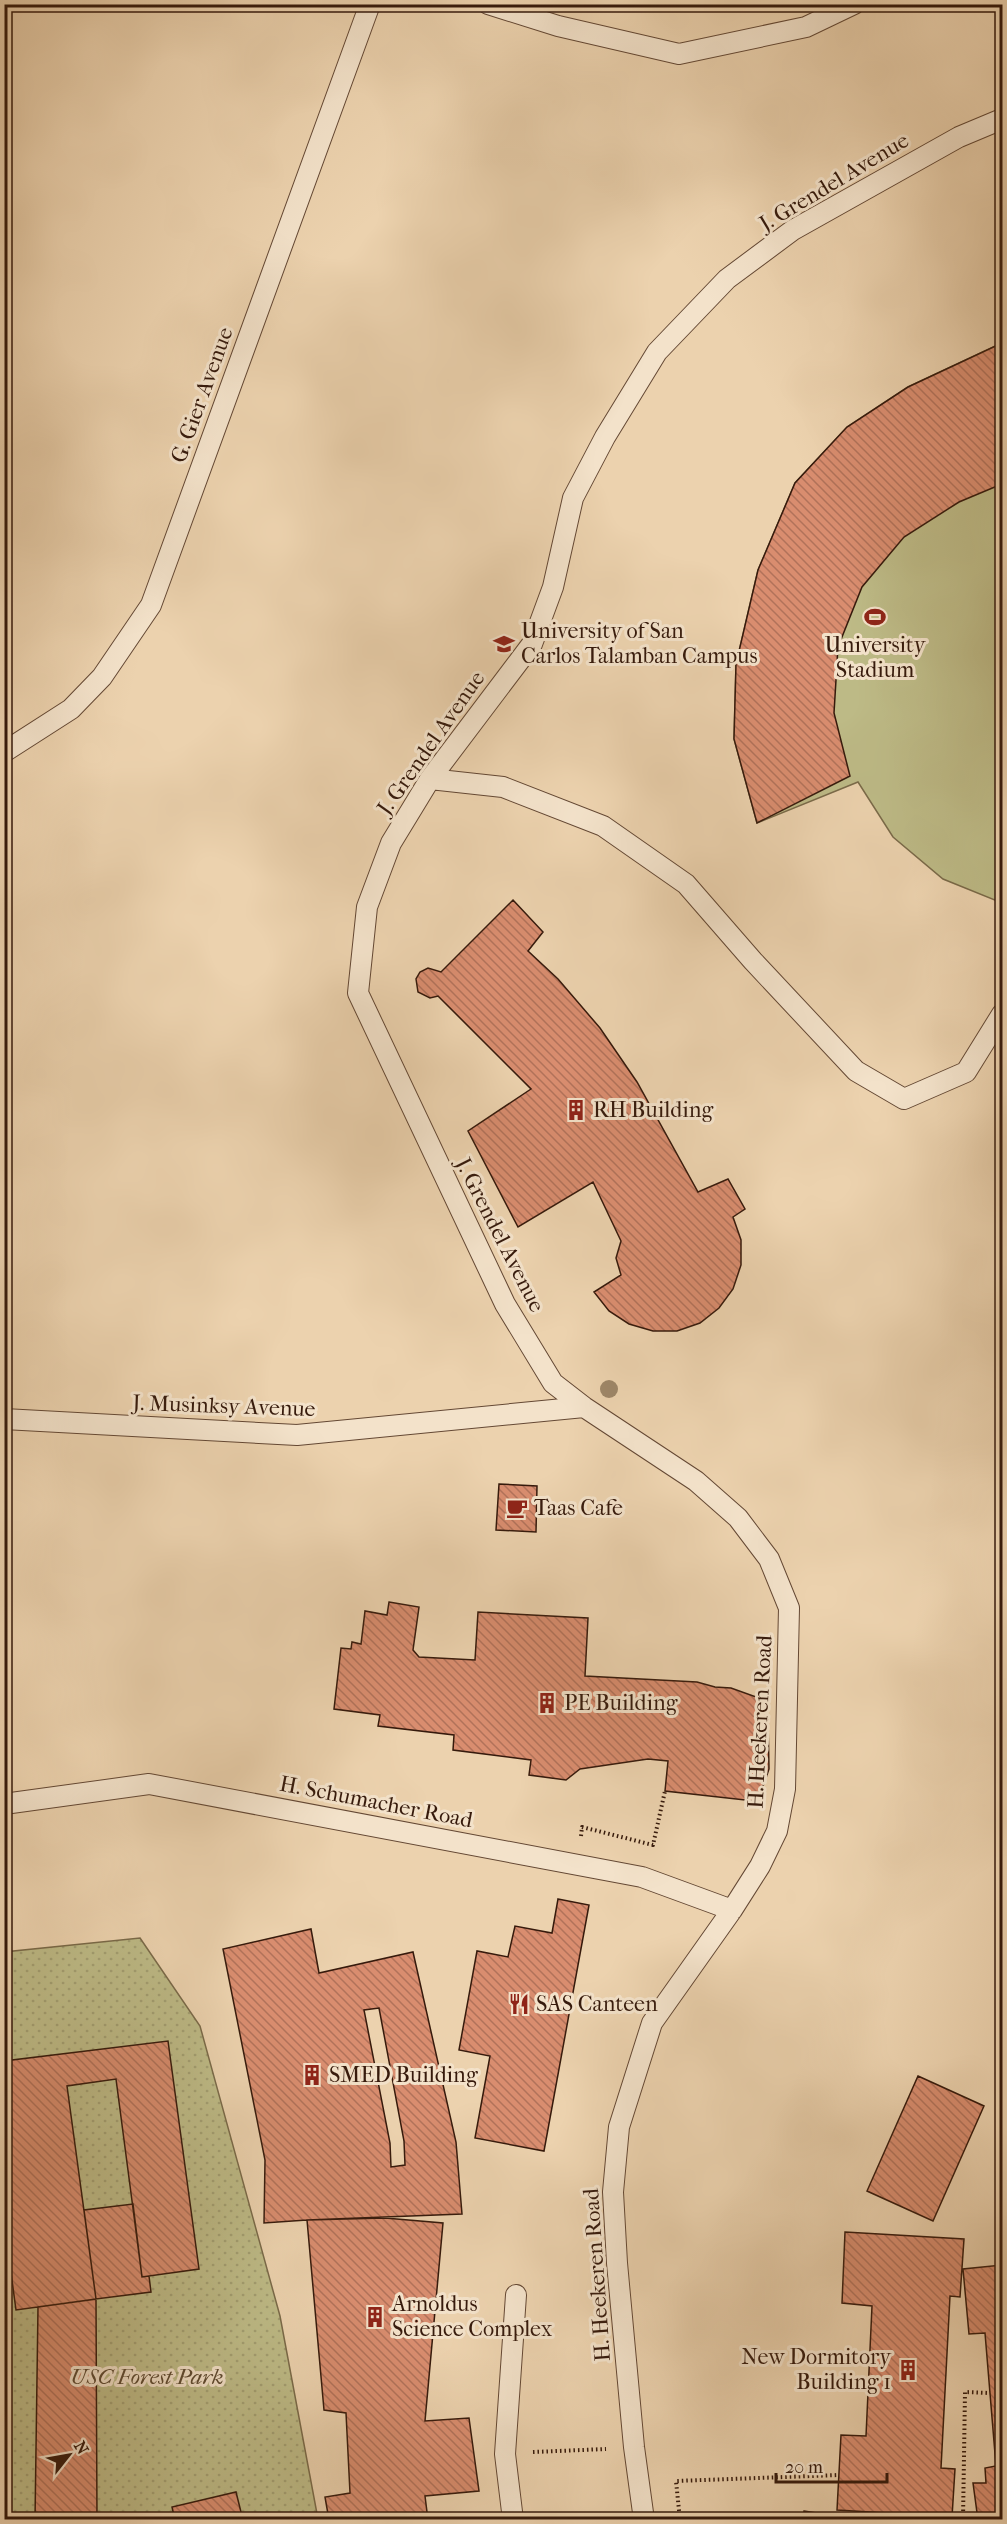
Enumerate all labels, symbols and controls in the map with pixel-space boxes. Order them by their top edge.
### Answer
street label: J. Grendel Avenue [753,127,913,238]
street label: G. Gier Avenue [165,324,239,466]
sports icon: University Stadium [863,605,887,629]
place label: University of San Carlos Talamban Campus [521,618,758,669]
school or university icon: University of San Carlos Talamban Campus [492,632,516,656]
place label: University Stadium [825,632,927,683]
street label: J. Grendel Avenue [371,666,490,822]
place label: RH Building [593,1097,714,1123]
building icon: RH Building [564,1098,588,1122]
street label: J. Grendel Avenue [449,1152,550,1317]
street label: J. Musinksy Avenue [130,1390,316,1422]
place label: Taas Cafe [534,1495,623,1521]
cafe icon: Taas Cafe [505,1496,529,1520]
street label: H. Heekeren Road [742,1634,778,1809]
place label: PE Building [564,1690,678,1716]
building icon: PE Building [535,1691,559,1715]
street label: H. Schumacher Road [277,1771,476,1834]
place label: SAS Canteen [536,1991,658,2017]
restaurant icon: SAS Canteen [507,1992,531,2016]
place label: SMED Building [329,2062,478,2088]
building icon: SMED Building [300,2063,324,2087]
street label: H. Heekeren Road [578,2186,616,2363]
place label: Arnoldus Science Complex [391,2291,553,2342]
building icon: Arnoldus Science Complex [363,2305,387,2329]
place label: New Dormitory Building 1 [741,2344,892,2395]
building icon: New Dormitory Building 1 [896,2358,920,2382]
park label: USC Forest Park [70,2364,224,2390]
north arrow [39,2425,99,2485]
text: N [70,2437,93,2458]
scale bar [776,2446,887,2484]
text: 20 m [785,2457,823,2478]

